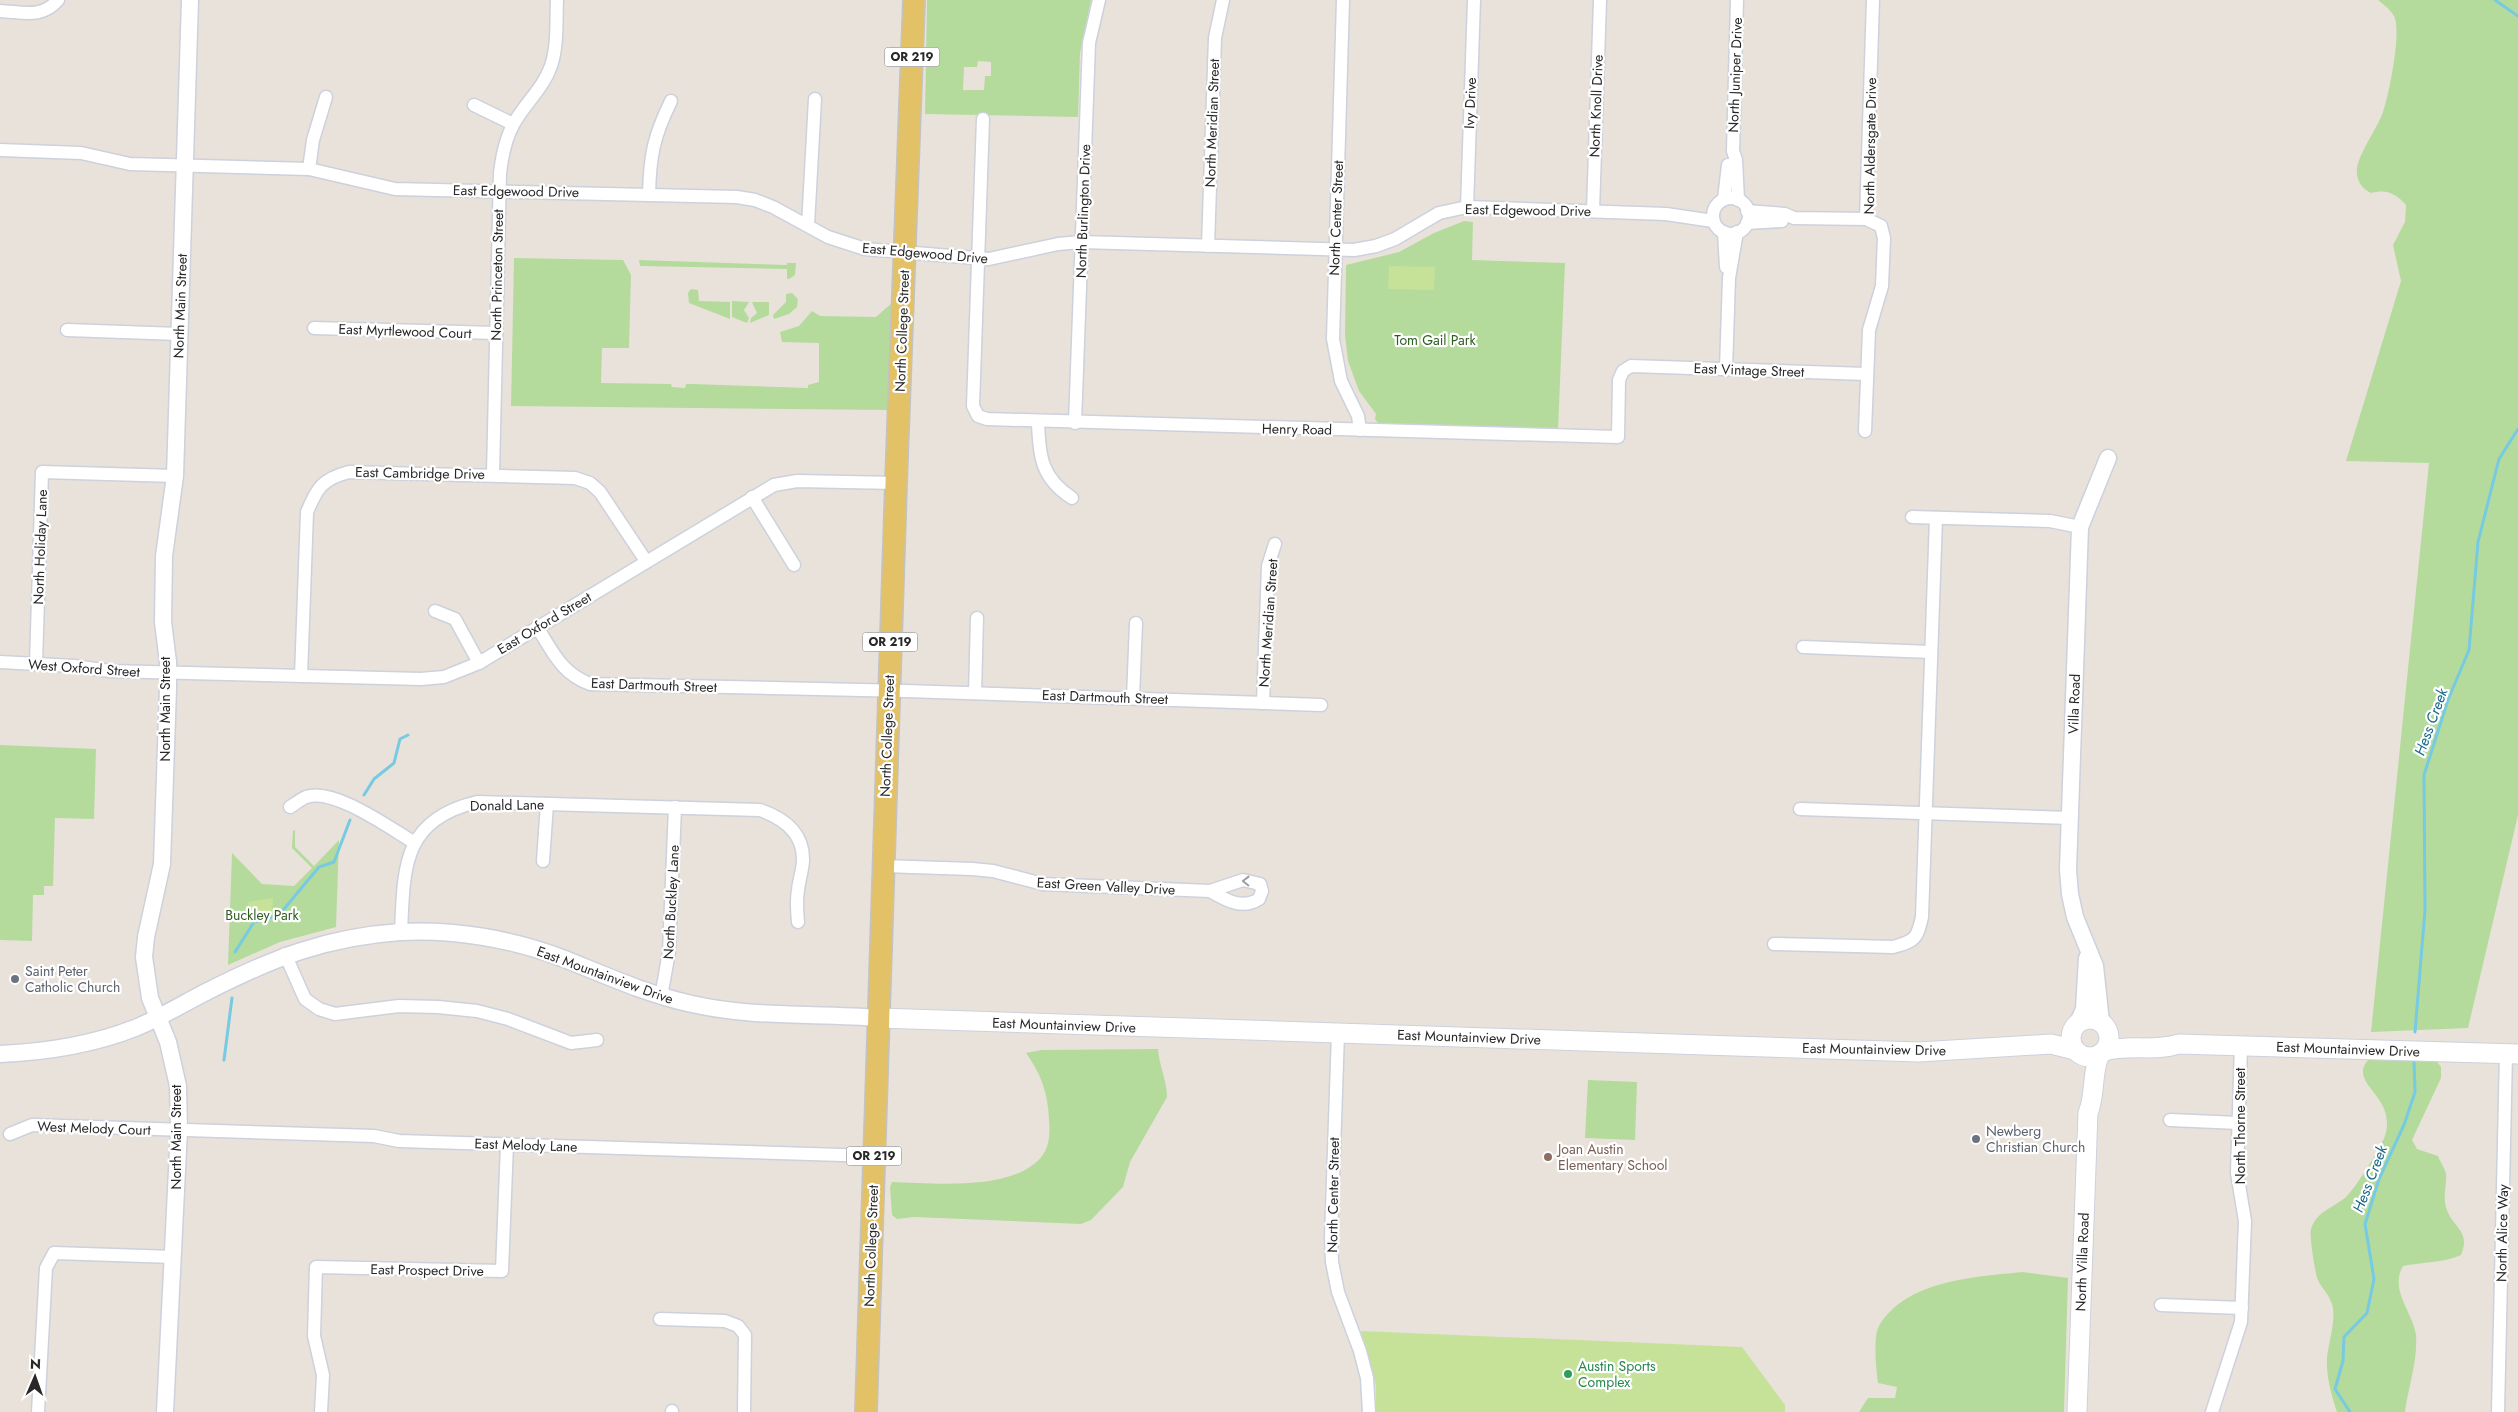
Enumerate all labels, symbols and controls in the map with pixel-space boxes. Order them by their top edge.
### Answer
street label: North Juniper Drive [1723,17,1747,133]
road number: OR 219 [884,48,940,66]
street label: North Knoll Drive [1584,54,1608,158]
street label: North Meridian Street [1200,58,1224,188]
street label: Ivy Drive [1459,77,1481,129]
street label: North Aldersgate Drive [1859,77,1881,215]
street label: North Burlington Drive [1071,144,1095,278]
street label: North Center Street [1324,159,1348,276]
street label: East Edgewood Drive [453,180,579,202]
street label: East Edgewood Drive [1465,199,1591,221]
street label: North Princeton Street [486,209,508,341]
street label: East Edgewood Drive [861,238,989,268]
street label: North Main Street [168,253,192,359]
street label: North College Street [890,269,914,392]
street label: East Myrtlewood Court [338,319,472,343]
park label: Tom Gail Park [1394,330,1477,350]
street label: East Vintage Street [1693,358,1805,382]
street label: Henry Road [1262,418,1332,440]
street label: East Cambridge Drive [355,462,485,484]
street label: North Holiday Lane [28,489,52,605]
street label: North Meridian Street [1254,558,1283,688]
street label: East Oxford Street [493,587,595,659]
road number: OR 219 [862,632,918,652]
street label: West Oxford Street [27,654,141,682]
street label: North Main Street [155,656,175,761]
street label: East Dartmouth Street [591,673,718,697]
street label: Villa Road [2063,673,2085,735]
street label: North College Street [875,674,899,797]
street label: East Dartmouth Street [1042,685,1169,709]
water label: Hess Creek [2409,685,2454,759]
street label: Donald Lane [470,794,544,816]
street label: North Buckley Lane [658,844,684,960]
street label: East Green Valley Drive [1036,872,1176,900]
one-way arrow [1242,876,1250,887]
park label: Buckley Park [225,905,300,925]
street label: East Mountainview Drive [534,941,676,1009]
place label: Saint Peter Catholic Church [25,961,120,997]
marker: Saint Peter Catholic Church [9,973,21,985]
street label: East Mountainview Drive [992,1012,1136,1038]
street label: East Mountainview Drive [1397,1024,1541,1050]
street label: East Mountainview Drive [2276,1036,2420,1062]
street label: East Mountainview Drive [1802,1038,1946,1060]
street label: North Thorne Street [2230,1067,2250,1184]
street label: North Main Street [166,1084,186,1189]
street label: West Melody Court [37,1116,152,1140]
place label: Newberg Christian Church [1986,1121,2085,1157]
street label: East Melody Lane [474,1133,578,1157]
marker: Newberg Christian Church [1970,1133,1982,1145]
street label: North Center Street [1322,1137,1344,1253]
place label: Joan Austin Elementary School [1556,1139,1668,1175]
water label: Hess Creek [2347,1142,2393,1216]
road number: OR 219 [846,1146,902,1166]
marker: Joan Austin Elementary School [1542,1151,1554,1163]
street label: North Alice Way [2491,1183,2513,1282]
street label: North College Street [859,1184,883,1307]
street label: North Villa Road [2070,1212,2094,1312]
street label: East Prospect Drive [370,1259,484,1281]
north arrow [10,1352,60,1402]
text: N [30,1354,41,1374]
place label: Austin Sports Complex [1578,1356,1656,1392]
marker: Austin Sports Complex [1562,1368,1574,1380]

